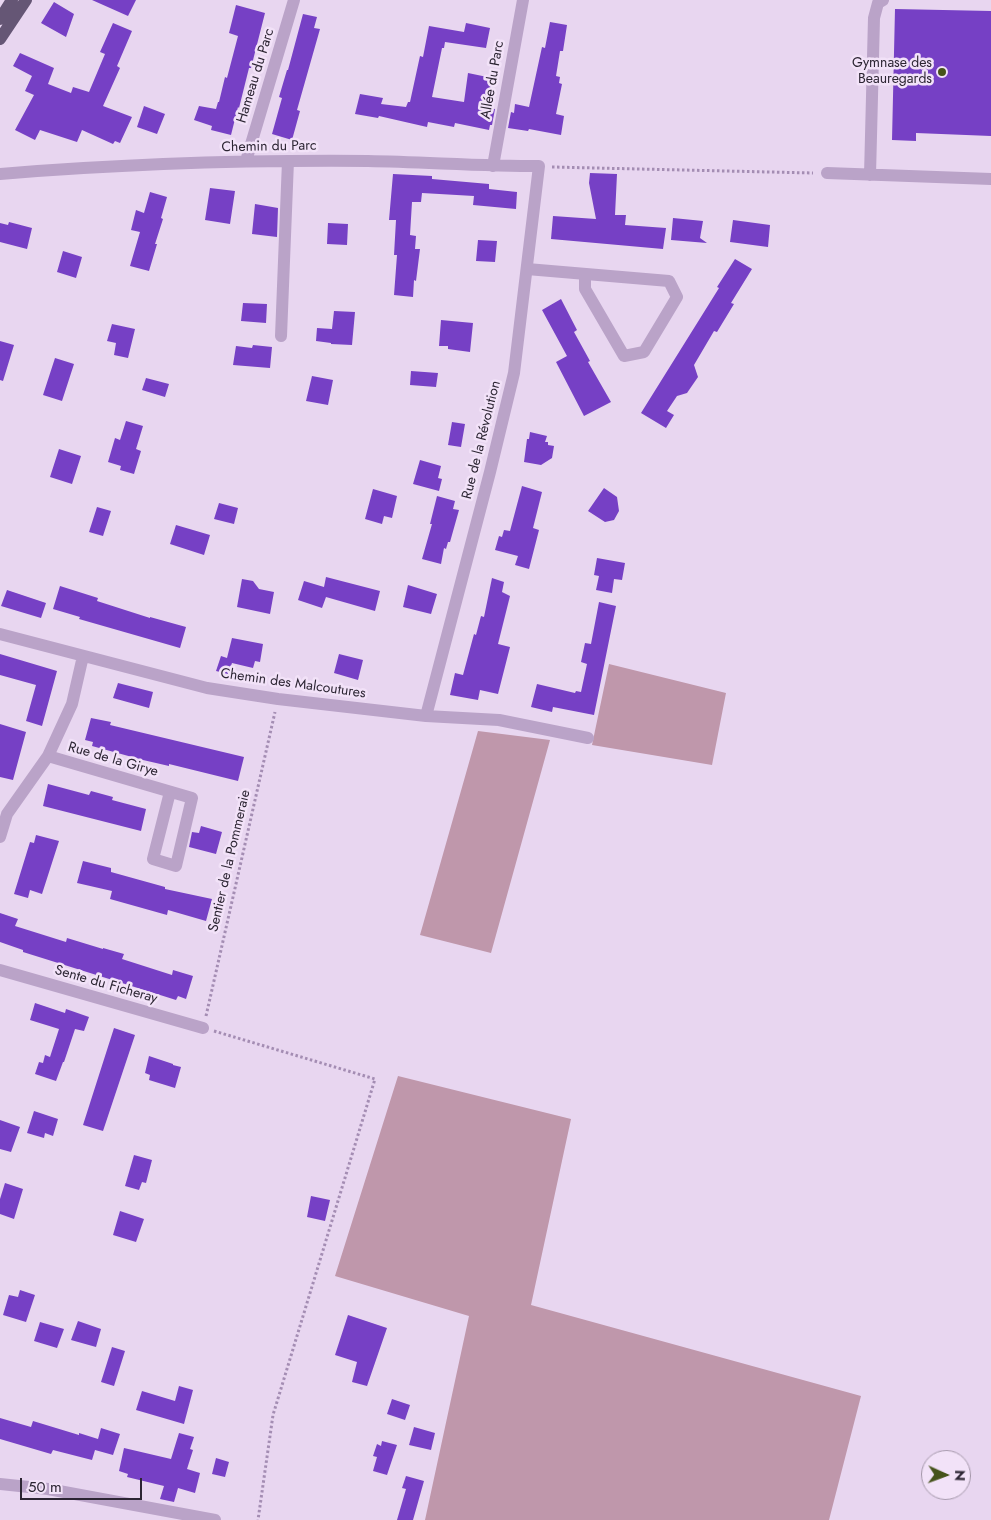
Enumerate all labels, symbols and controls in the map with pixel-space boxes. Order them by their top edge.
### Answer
street label: Hameau du Parc [234,27,278,125]
street label: Allée du Parc [478,40,508,120]
place label: Gymnase des Beauregards [852,56,932,88]
marker: Gymnase des Beauregards [936,66,948,78]
street label: Chemin du Parc [221,138,317,156]
street label: Rue de la Révolution [459,379,505,501]
street label: Chemin des Malcoutures [219,665,367,703]
street label: Rue de la Girye [66,739,160,781]
street label: Sentier de la Pommeraie [205,788,255,934]
street label: Sente du Ficheray [53,962,159,1008]
north arrow [921,1450,971,1500]
scale bar [22,1468,145,1500]
text: N [950,1470,970,1481]
text: 50 m [28,1476,62,1498]

